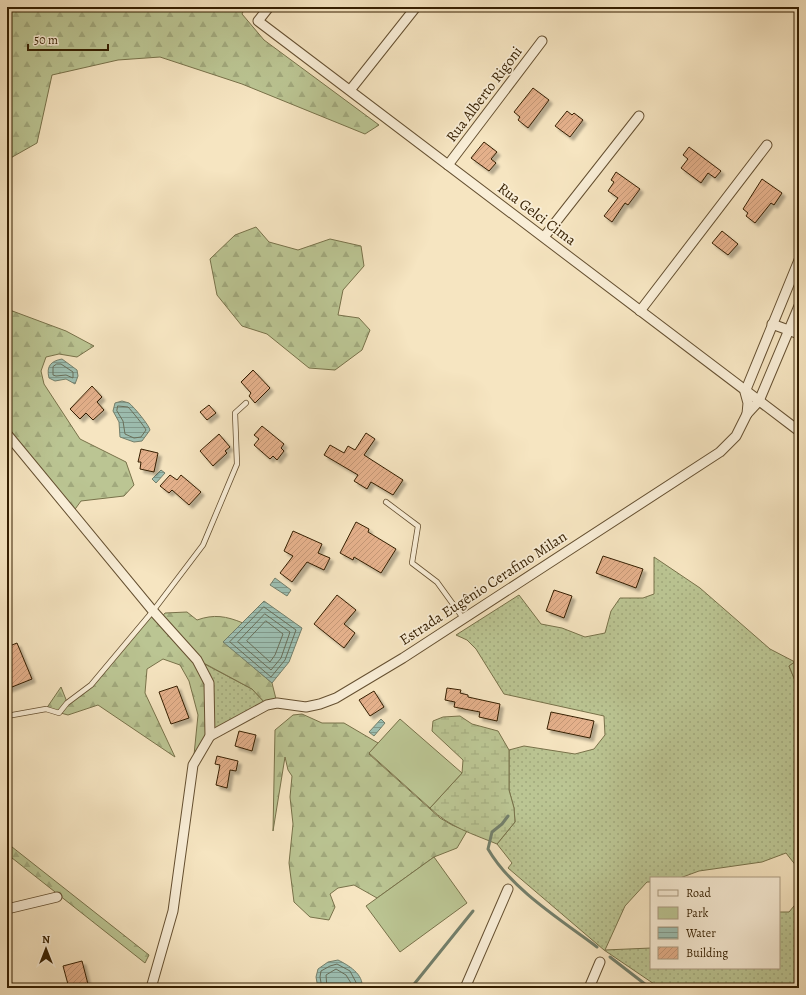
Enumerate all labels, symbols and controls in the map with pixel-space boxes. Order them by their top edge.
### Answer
scale bar [28,26,108,52]
text: 50 m [34,32,58,48]
street label: Rua Alberto Rigoni [441,42,527,146]
street label: Rua Gelci Cima [494,178,580,250]
street label: Estrada Eugênio Cerafino Milan [395,526,571,650]
legend [650,877,780,969]
text: Road [686,885,712,901]
text: Park [686,905,709,921]
text: Water [685,925,716,941]
north arrow [26,929,66,969]
text: N [42,932,50,947]
text: Building [686,945,728,961]

